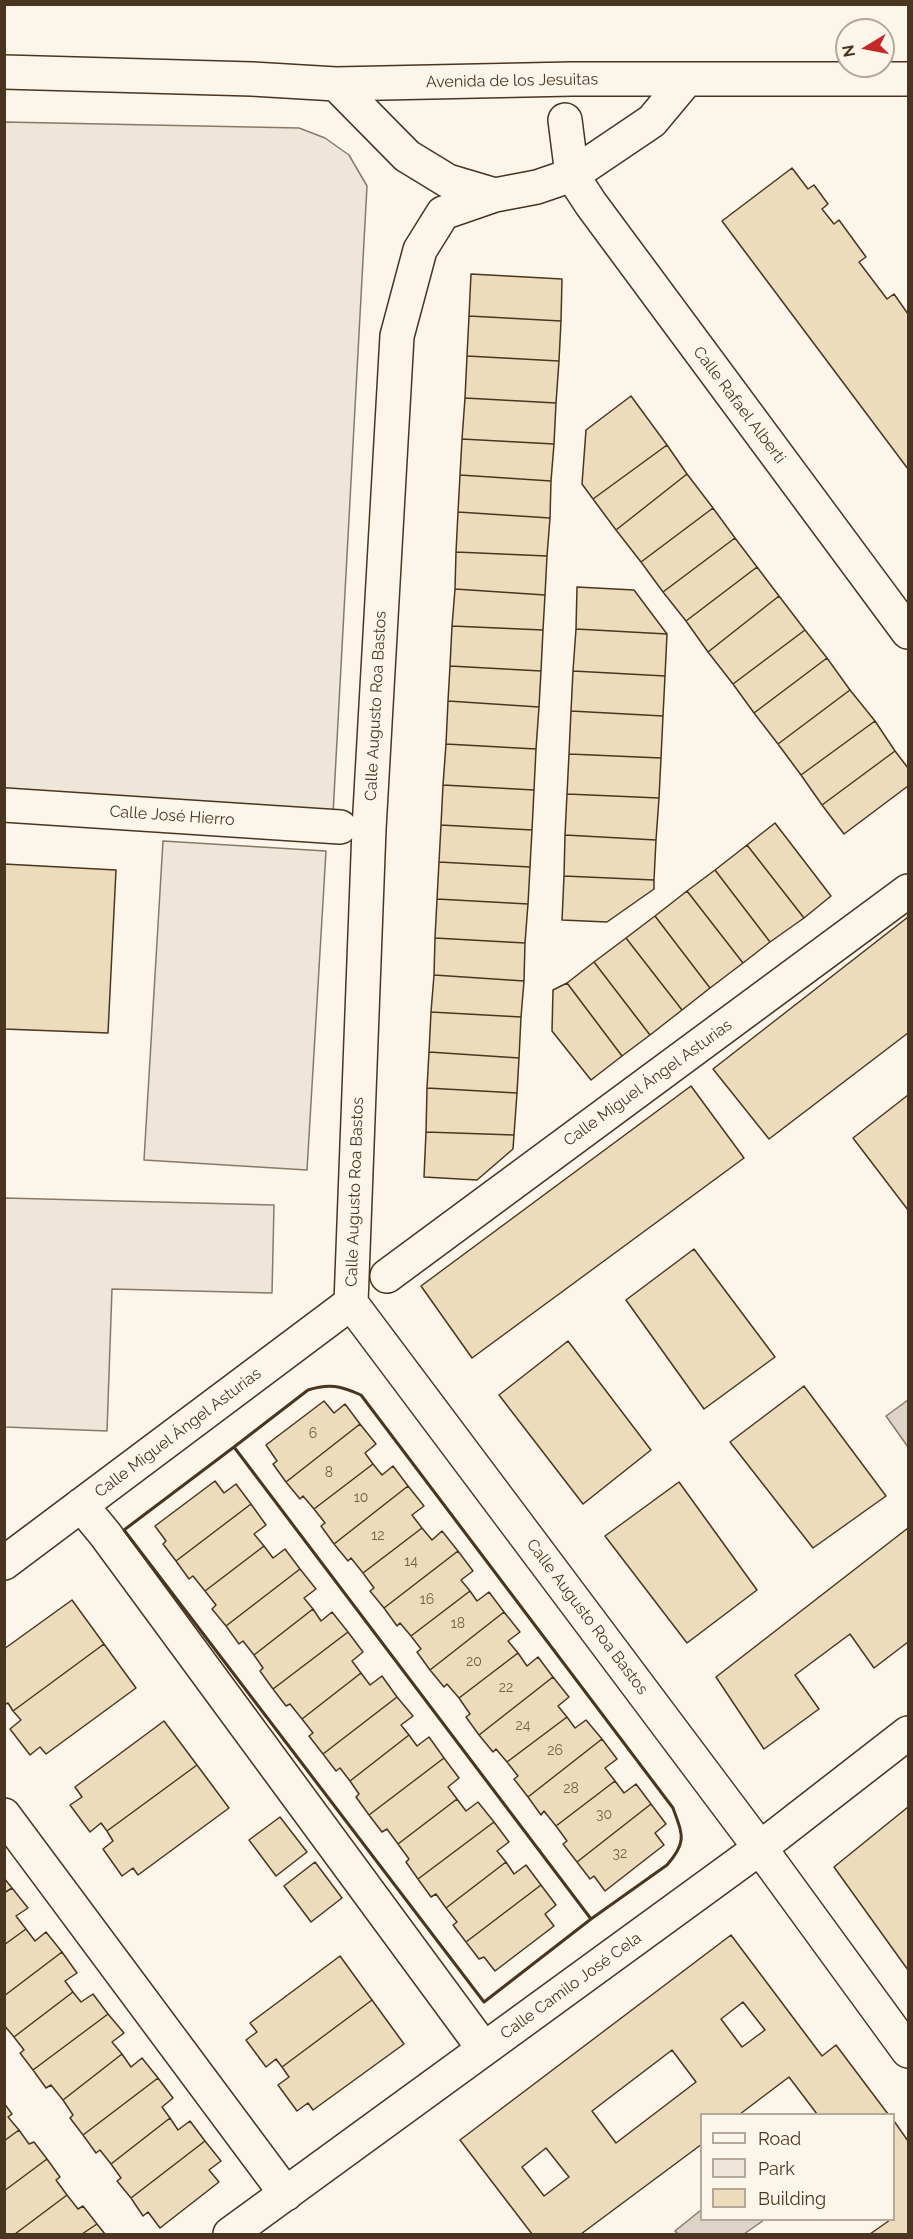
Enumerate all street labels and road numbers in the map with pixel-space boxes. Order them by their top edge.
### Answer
street label: Avenida de los Jesuitas [426,70,598,92]
street label: Calle Rafael Alberti [689,343,789,467]
street label: Calle Augusto Roa Bastos [361,611,391,801]
street label: Calle José Hierro [109,802,235,830]
street label: Calle Miguel Ángel Asturias [560,1015,736,1151]
street label: Calle Augusto Roa Bastos [342,1097,368,1287]
street label: Calle Miguel Ángel Asturias [91,1364,265,1502]
street label: Calle Augusto Roa Bastos [522,1535,652,1699]
street label: Calle Camilo José Cela [497,1928,645,2044]

